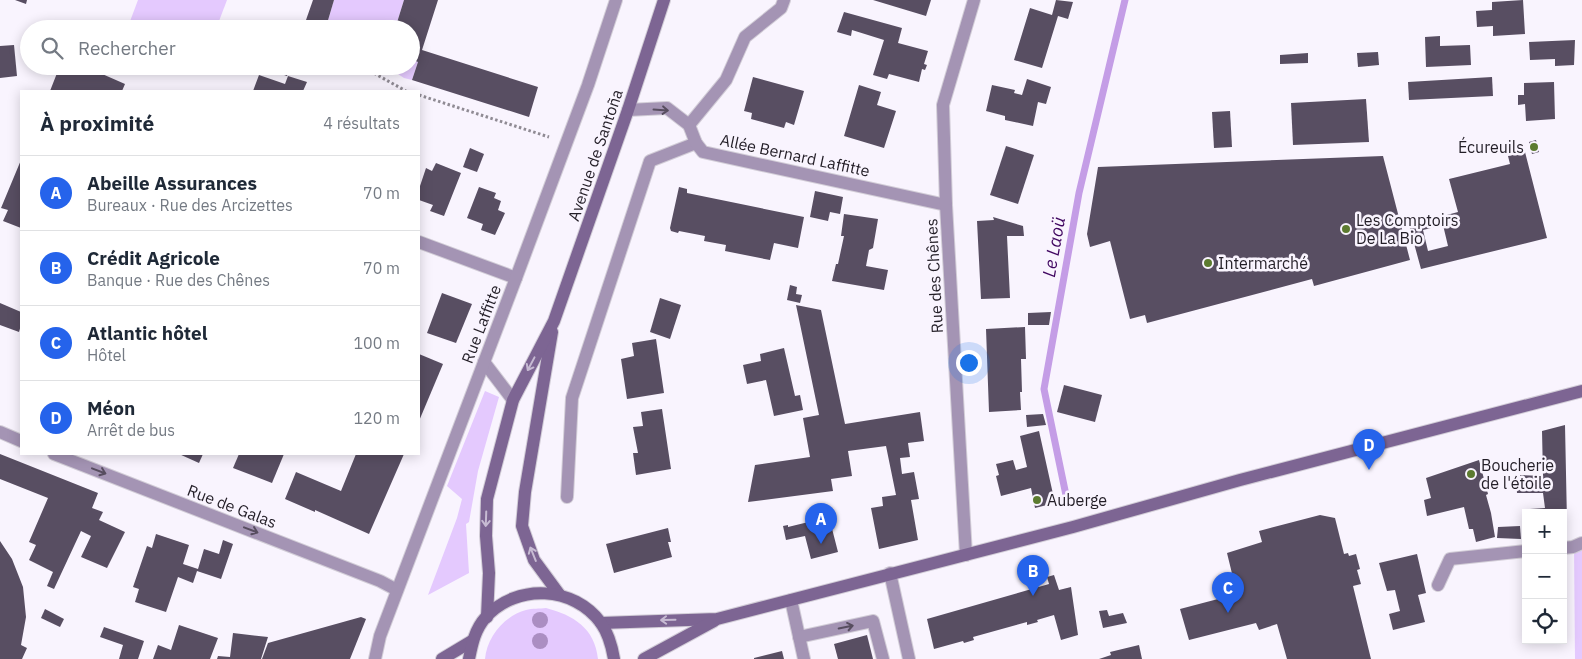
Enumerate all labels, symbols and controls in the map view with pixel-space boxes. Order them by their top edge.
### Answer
search box [20,20,420,75]
icon: search [38,34,66,62]
text: Rechercher [78,36,176,60]
street label: Avenue de Santoña [563,86,627,224]
one-way arrow [653,105,669,114]
text: À proximité [40,109,154,137]
text: 4 résultats [323,113,400,133]
street label: Allée Bernard Laffitte [718,129,872,181]
place label: Écureuils [1458,136,1524,157]
marker: Écureuils [1528,141,1540,153]
text: Abeille Assurances [87,171,257,195]
text: A [51,183,61,203]
text: 70 m [363,183,400,203]
text: Bureaux · Rue des Arcizettes [87,195,293,215]
place label: Les Comptoirs De La Bio [1356,210,1458,248]
water label: Le Laoü [1037,215,1070,279]
street label: Rue des Chênes [921,218,947,334]
marker: Les Comptoirs De La Bio [1340,223,1352,235]
text: Crédit Agricole [87,246,220,270]
place label: Intermarché [1218,253,1308,273]
marker: Intermarché [1202,257,1214,269]
text: B [51,258,61,278]
text: 70 m [363,258,400,278]
text: Banque · Rue des Chênes [87,270,270,290]
street label: Rue Laffitte [457,282,505,366]
text: Atlantic hôtel [87,321,207,345]
text: C [51,333,61,353]
text: 100 m [353,333,400,353]
text: Hôtel [87,345,126,365]
your location [956,350,982,376]
one-way arrow [526,356,535,371]
text: Méon [87,396,135,420]
text: D [50,408,62,428]
text: 120 m [353,408,400,428]
text: Arrêt de bus [87,420,175,440]
pin: D [1353,429,1385,470]
place label: Boucherie de l'étoile [1481,455,1554,493]
one-way arrow [91,467,106,477]
marker: Boucherie de l'étoile [1465,468,1477,480]
street label: Rue de Galas [184,480,280,532]
place label: Auberge [1047,490,1107,510]
marker: Auberge [1031,494,1043,506]
pin: A [805,503,837,544]
map controls [1522,509,1567,644]
button: + [1522,509,1567,554]
one-way arrow [482,510,491,526]
one-way arrow [242,526,258,535]
one-way arrow [528,547,537,562]
button: − [1522,554,1567,599]
pin: B [1017,555,1049,596]
pin: C [1212,572,1244,613]
button: locate [1522,599,1567,644]
one-way arrow [660,616,676,625]
one-way arrow [838,622,854,631]

